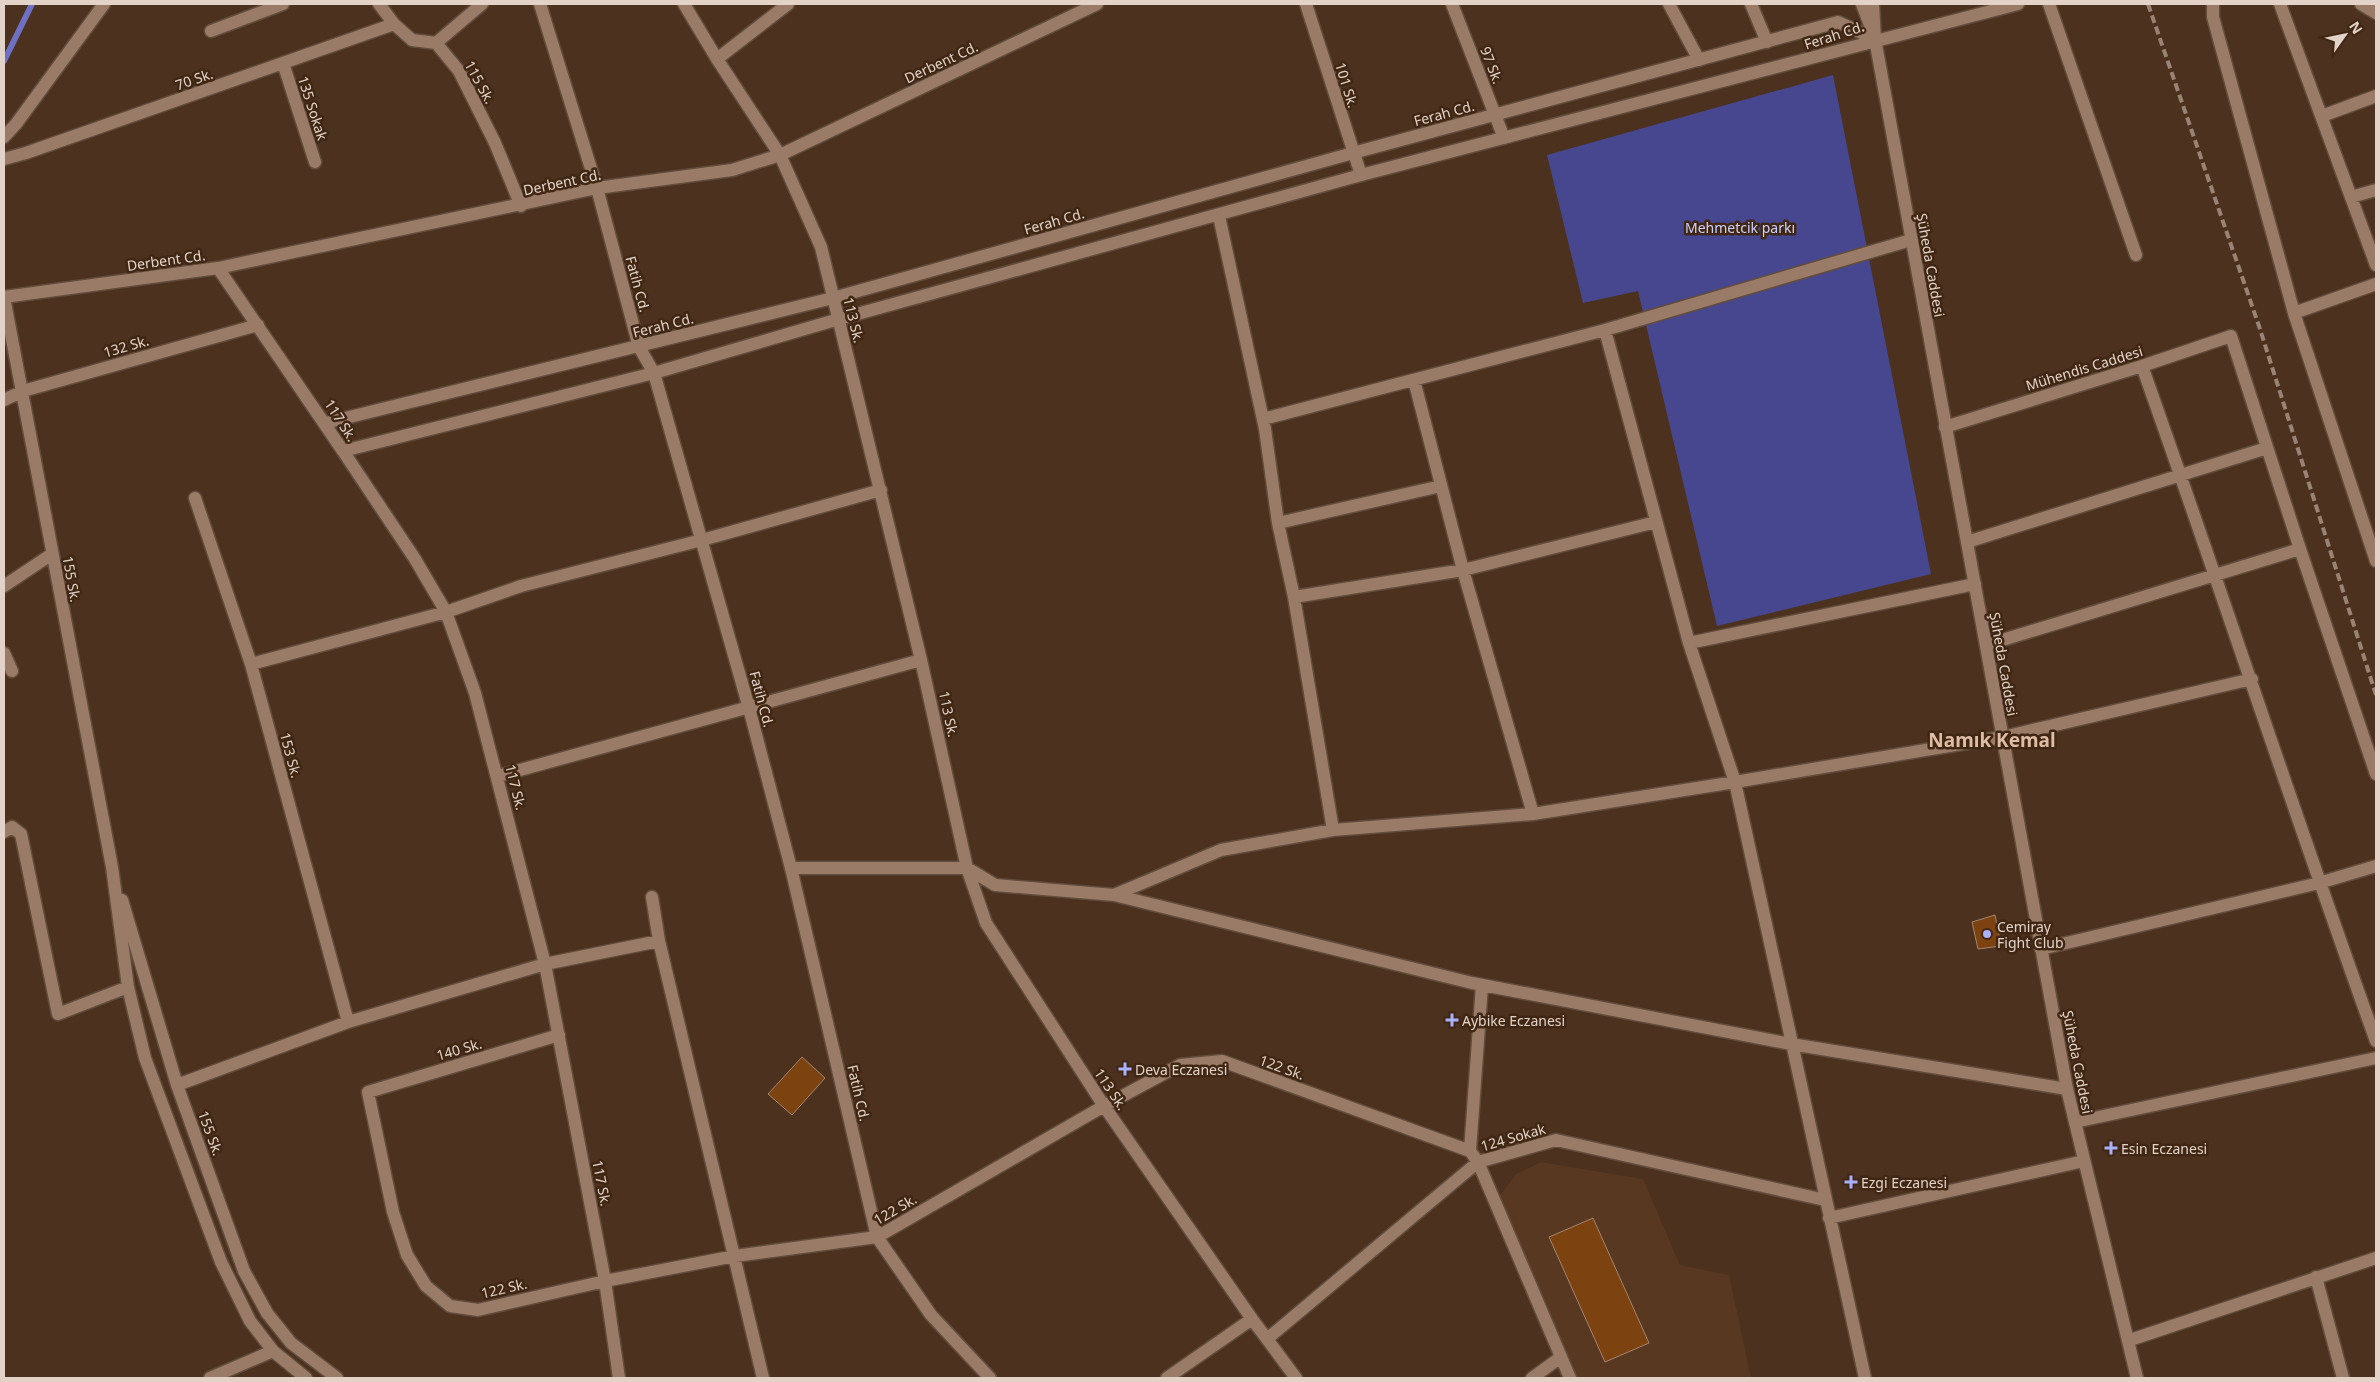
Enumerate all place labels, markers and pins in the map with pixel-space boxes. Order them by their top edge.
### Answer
place label: Cemiray Fight Club [1997,917,2064,952]
marker: Cemiray Fight Club [1981,928,1993,940]
place label: Aybike Eczanesi [1462,1011,1565,1030]
marker: Aybike Eczanesi [1446,1014,1458,1026]
place label: Deva Eczanesi [1135,1060,1227,1079]
marker: Deva Eczanesi [1119,1063,1131,1075]
place label: Esin Eczanesi [2121,1139,2207,1158]
marker: Esin Eczanesi [2105,1142,2117,1154]
place label: Ezgi Eczanesi [1861,1173,1947,1192]
marker: Ezgi Eczanesi [1845,1176,1857,1188]

